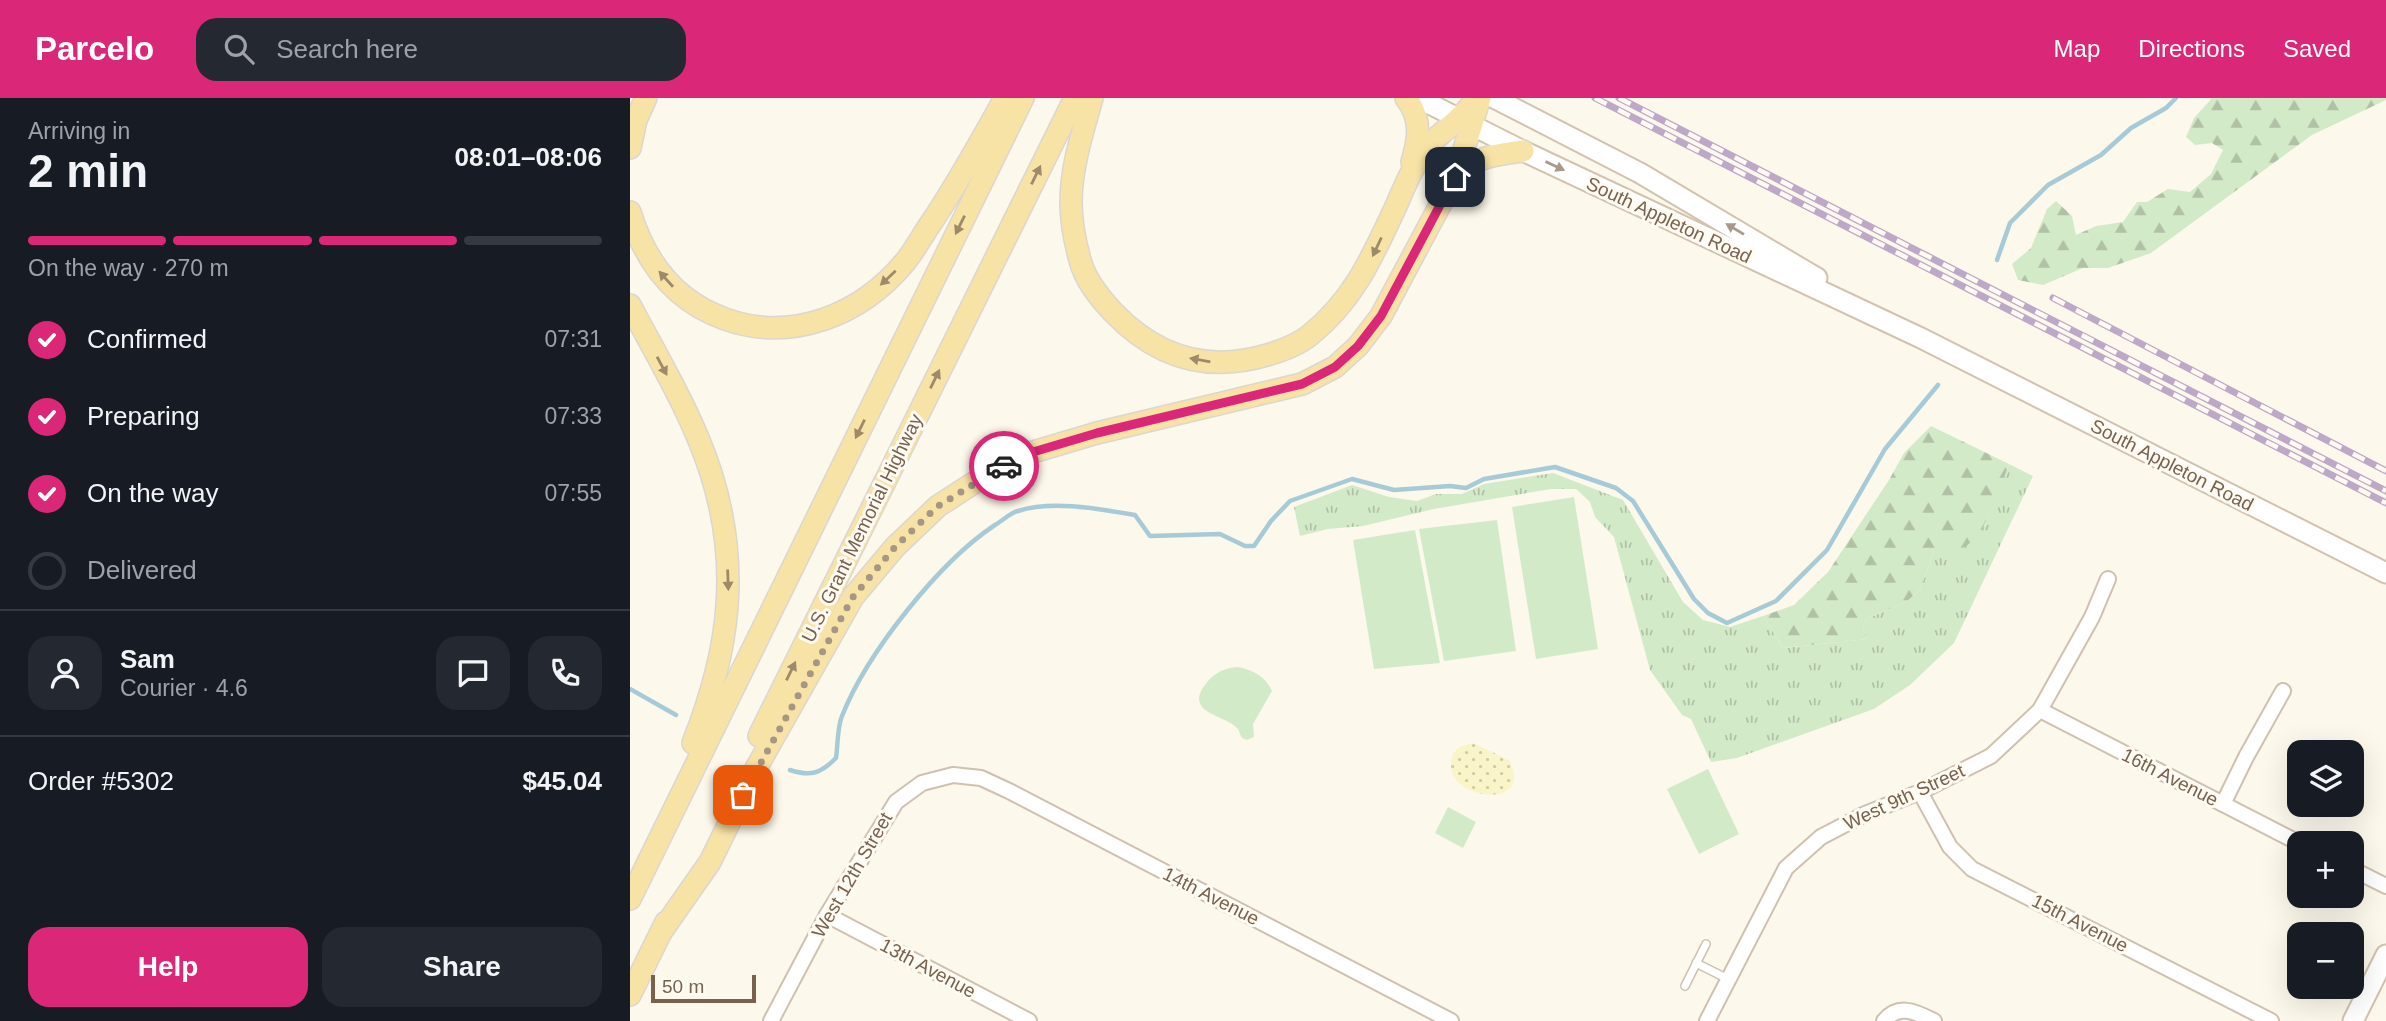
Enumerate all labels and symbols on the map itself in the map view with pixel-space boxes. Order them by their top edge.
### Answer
pin [1425,147,1485,207]
one-way arrow [1545,160,1565,172]
one-way arrow [1030,165,1041,185]
street label: South Appleton Road [1583,173,1755,267]
one-way arrow [955,215,966,235]
one-way arrow [1726,223,1745,235]
one-way arrow [1371,237,1382,258]
one-way arrow [880,269,897,286]
one-way arrow [658,271,674,288]
one-way arrow [1189,355,1211,366]
one-way arrow [656,356,667,376]
one-way arrow [930,369,941,389]
street label: U.S. Grant Memorial Highway [797,410,927,646]
street label: South Appleton Road [2087,415,2257,515]
one-way arrow [855,419,866,439]
courier [969,431,1039,501]
one-way arrow [722,570,733,592]
one-way arrow [786,661,797,681]
street label: 16th Avenue [2118,744,2222,810]
street label: West 9th Street [1840,760,1968,834]
pin [713,765,773,825]
street label: West 12th Street [808,808,897,941]
street label: 14th Avenue [1159,863,1263,929]
street label: 15th Avenue [2028,890,2132,956]
street label: 13th Avenue [877,934,979,1002]
scale bar [651,972,756,1004]

